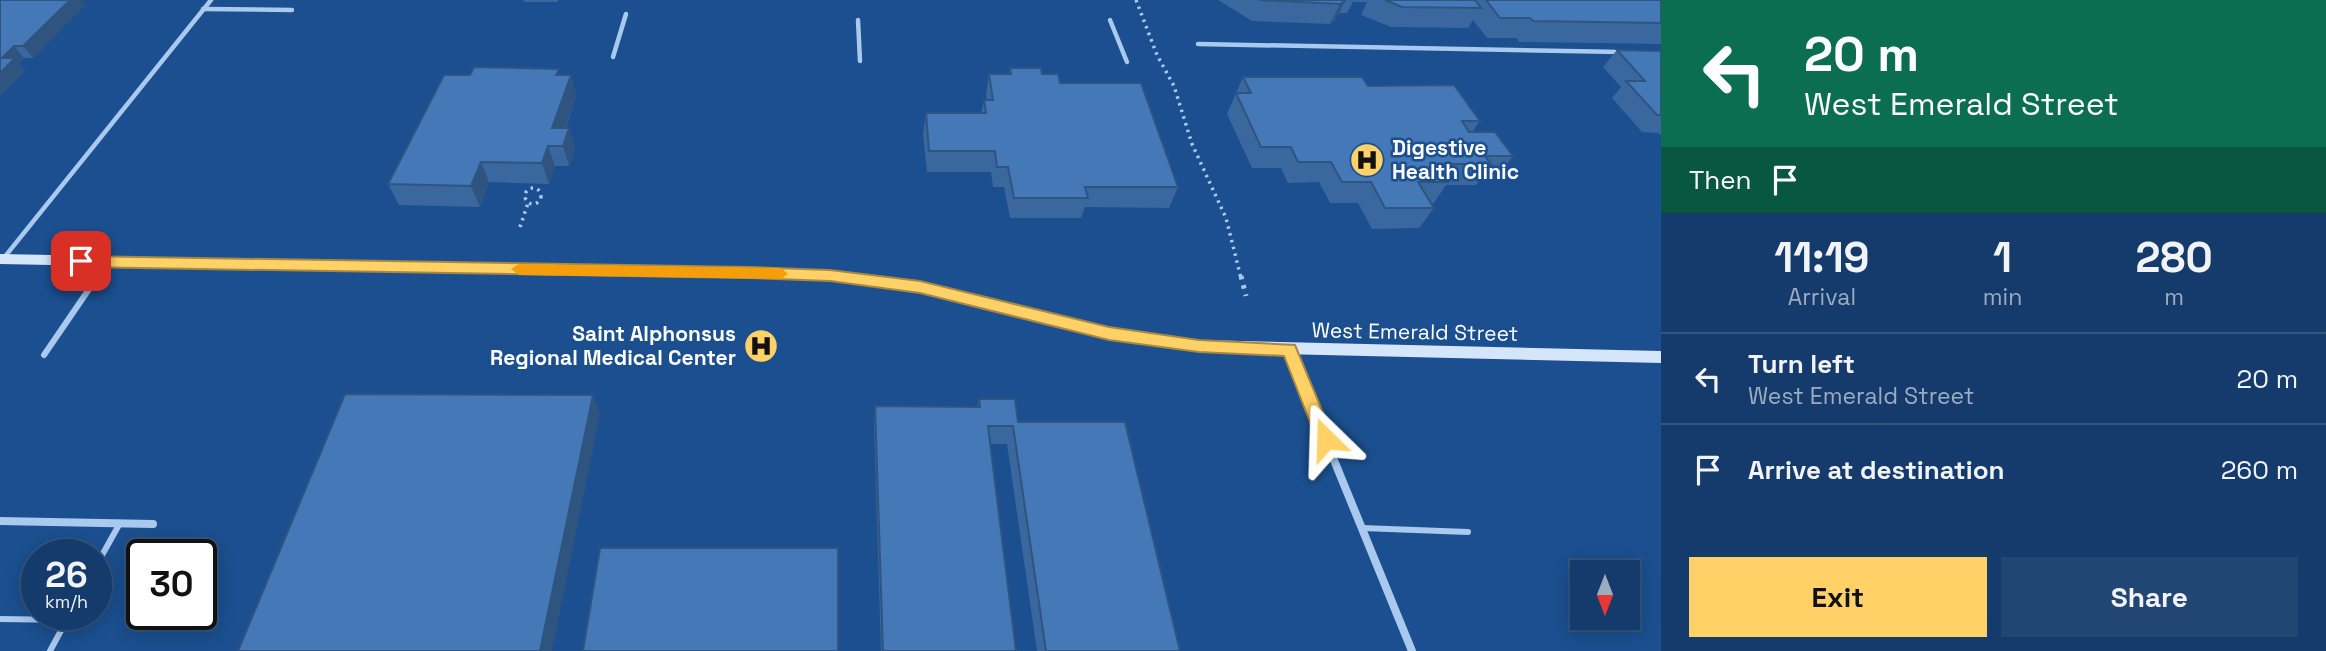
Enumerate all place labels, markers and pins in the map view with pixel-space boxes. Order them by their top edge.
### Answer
place label: Digestive Health Clinic [1392,134,1519,185]
hospital icon: Digestive Health Clinic [1348,141,1386,179]
pin [51,231,111,291]
place label: Saint Alphonsus Regional Medical Center [490,320,736,371]
hospital icon: Saint Alphonsus Regional Medical Center [742,327,780,365]

